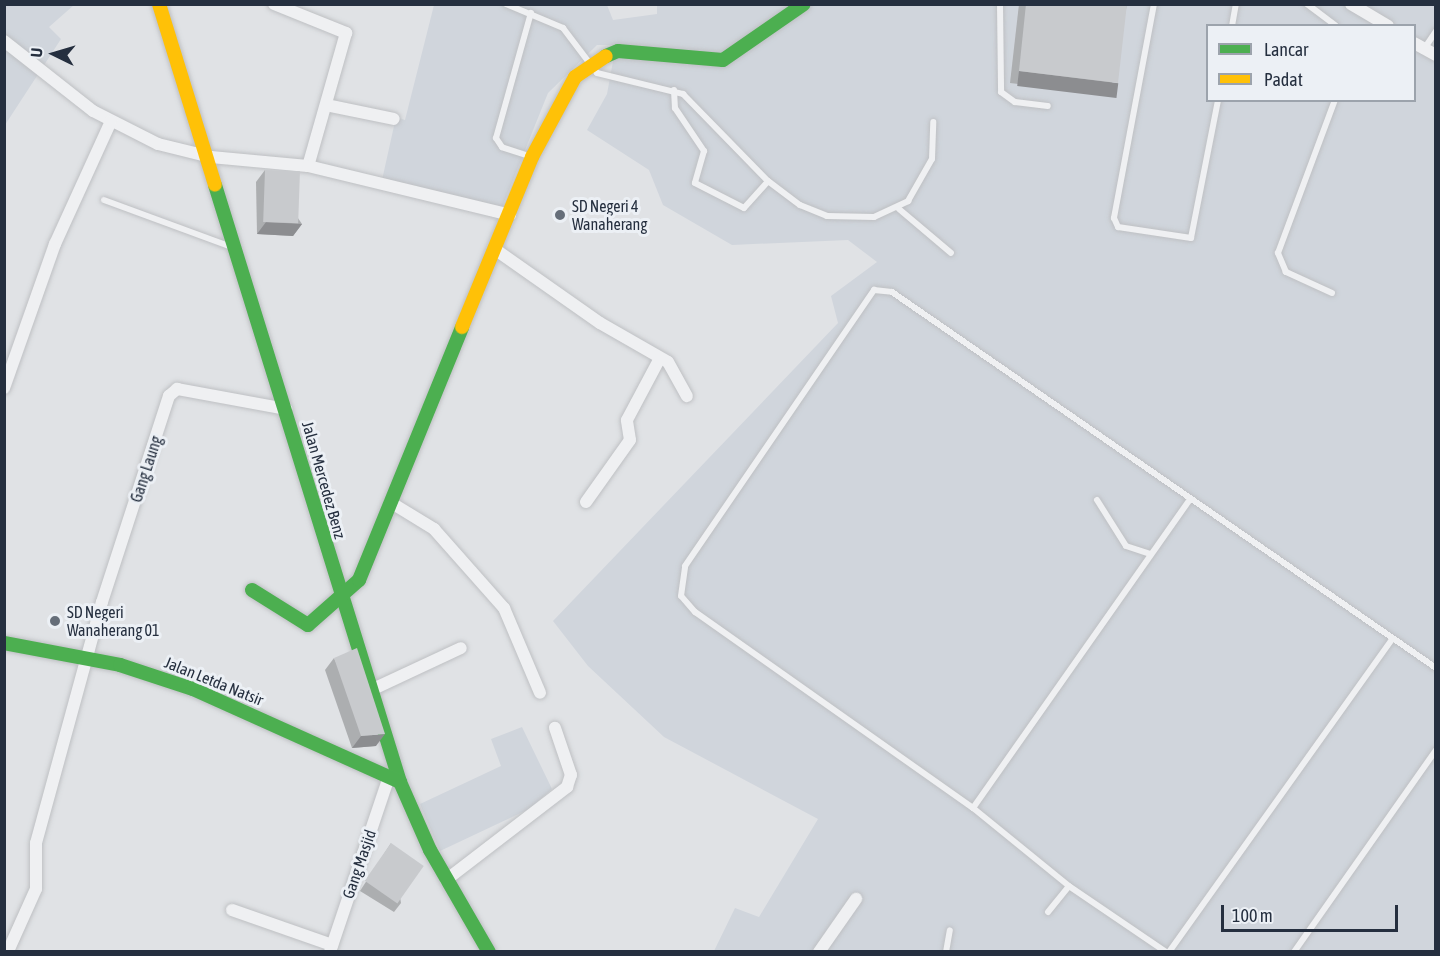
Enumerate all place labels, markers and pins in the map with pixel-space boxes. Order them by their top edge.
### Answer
place label: SD Negeri 4 Wanaherang [572,196,647,234]
marker: SD Negeri 4 Wanaherang [553,208,567,222]
place label: SD Negeri Wanaherang 01 [67,602,159,640]
marker: SD Negeri Wanaherang 01 [48,614,62,628]

